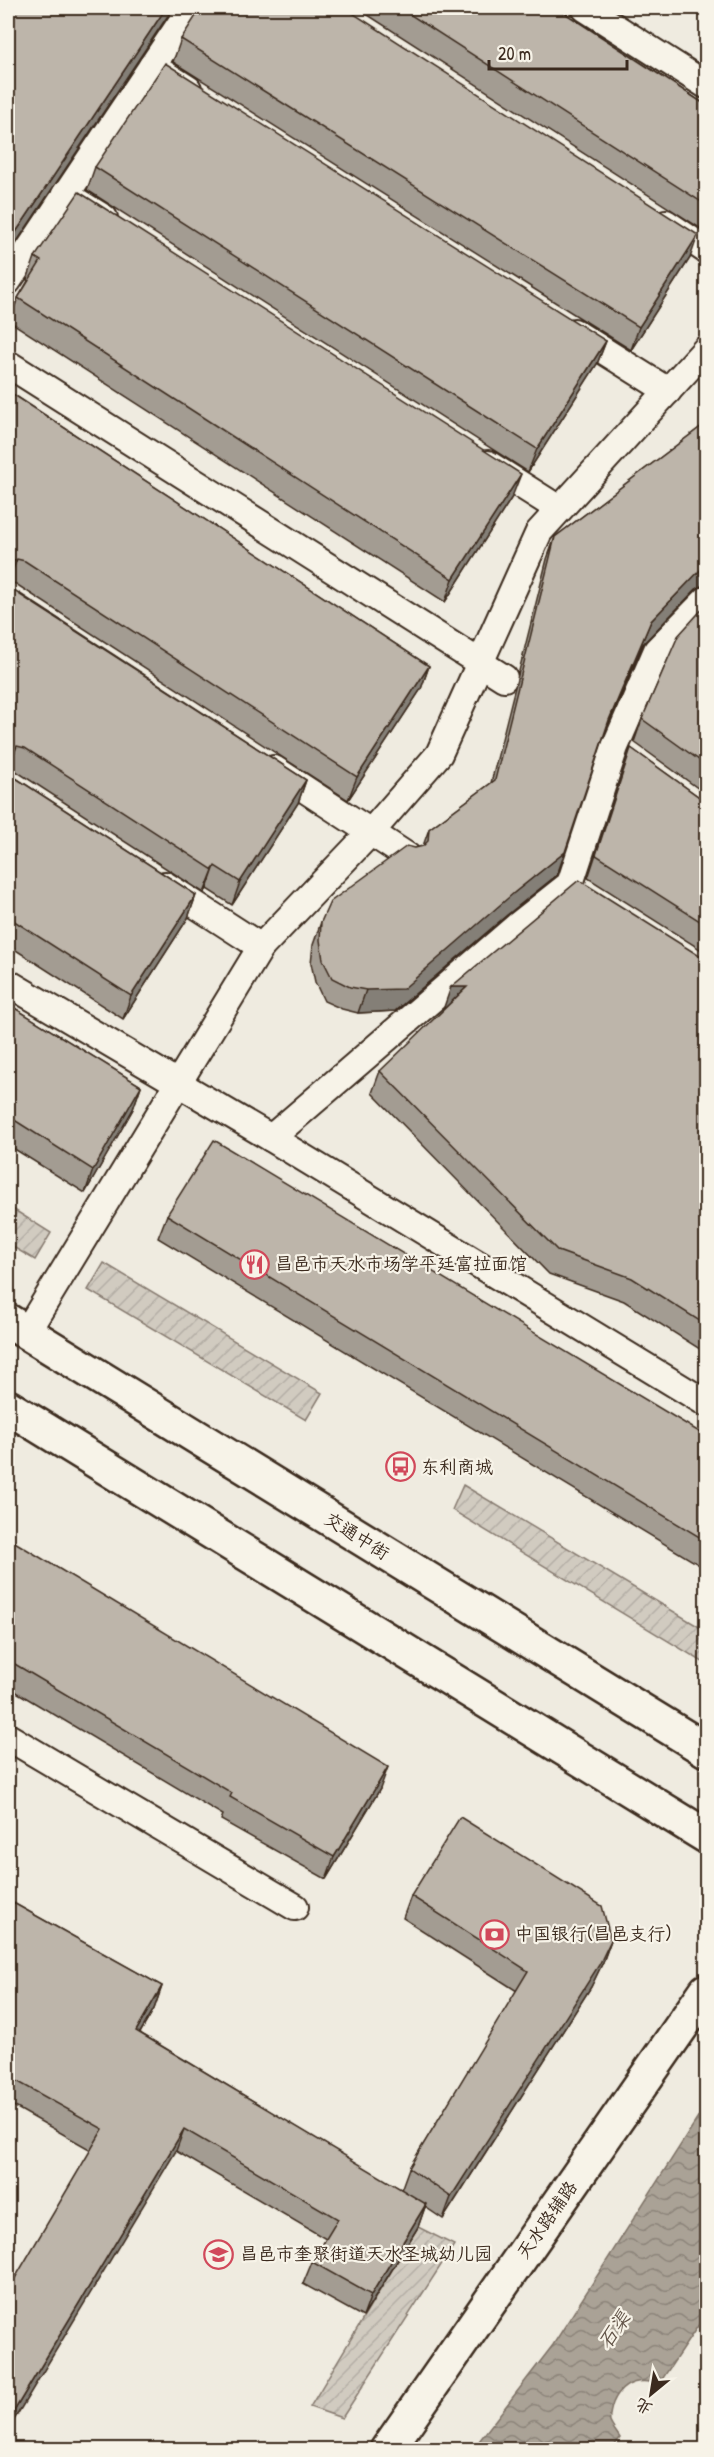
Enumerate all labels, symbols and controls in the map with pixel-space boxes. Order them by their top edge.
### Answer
scale bar [489,33,627,71]
text: 20 m [498,41,531,66]
restaurant icon: 昌邑市天水市场学平廷富拉面馆 [238,1248,270,1280]
place label: 昌邑市天水市场学平廷富拉面馆 [275,1251,527,1276]
bus stop icon: 东利商城 [384,1451,416,1483]
place label: 东利商城 [421,1454,493,1479]
street label: 交通中街 [320,1506,394,1565]
bank icon: 中国银行(昌邑支行) [478,1918,510,1950]
place label: 中国银行(昌邑支行) [515,1921,672,1946]
street label: 天水路辅路 [511,2176,583,2264]
school or university icon: 昌邑市奎聚街道天水圣城幼儿园 [203,2238,235,2270]
place label: 昌邑市奎聚街道天水圣城幼儿园 [240,2241,492,2266]
water label: 石渠 [591,2304,637,2354]
north arrow [621,2364,681,2424]
text: 北 [631,2393,656,2421]

